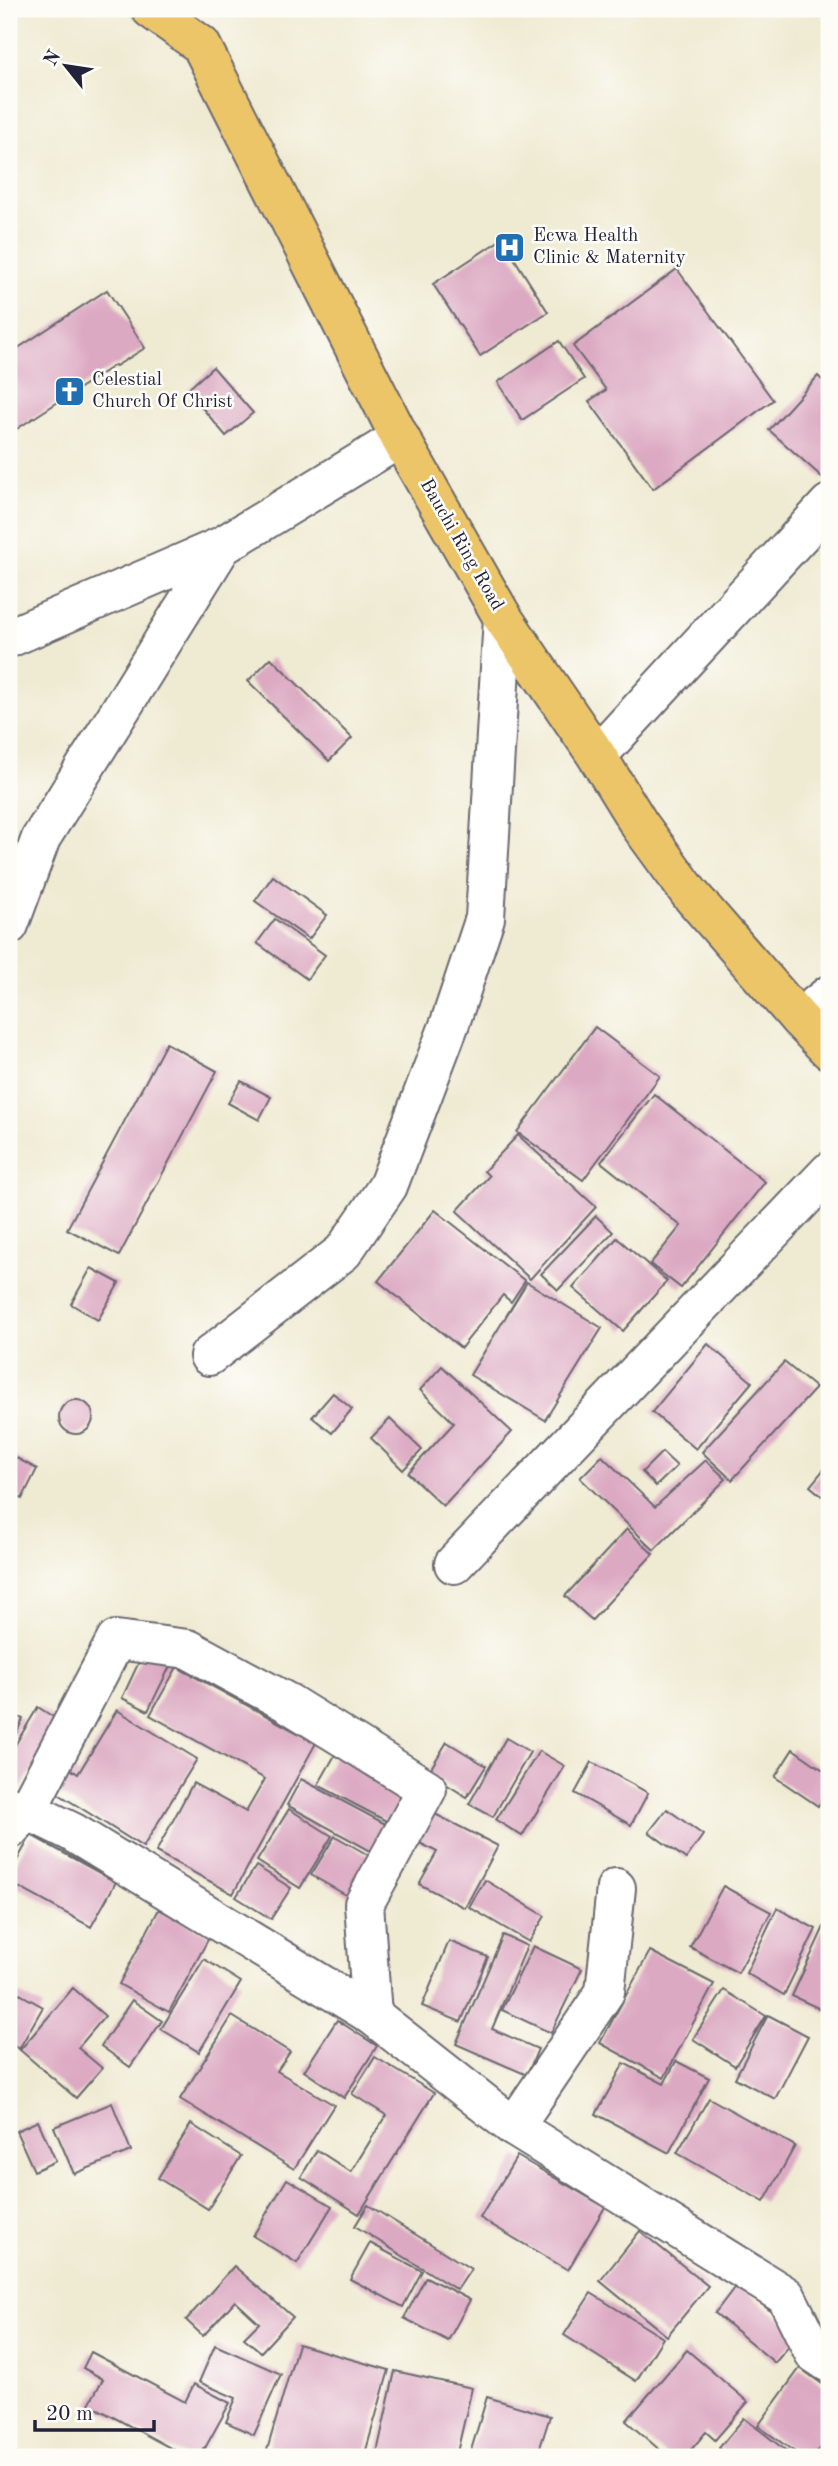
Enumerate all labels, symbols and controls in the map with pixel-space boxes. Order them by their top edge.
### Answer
north arrow [32,32,102,102]
text: N [42,47,66,70]
place label: Ecwa Health Clinic & Maternity [533,227,686,268]
hospital icon: Ecwa Health Clinic & Maternity [493,230,527,264]
place label: Celestial Church Of Christ [92,371,233,412]
church icon: Celestial Church Of Christ [52,374,86,408]
street label: Bauchi Ring Road [416,476,506,614]
scale bar [35,2389,154,2433]
text: 20 m [46,2404,93,2425]

